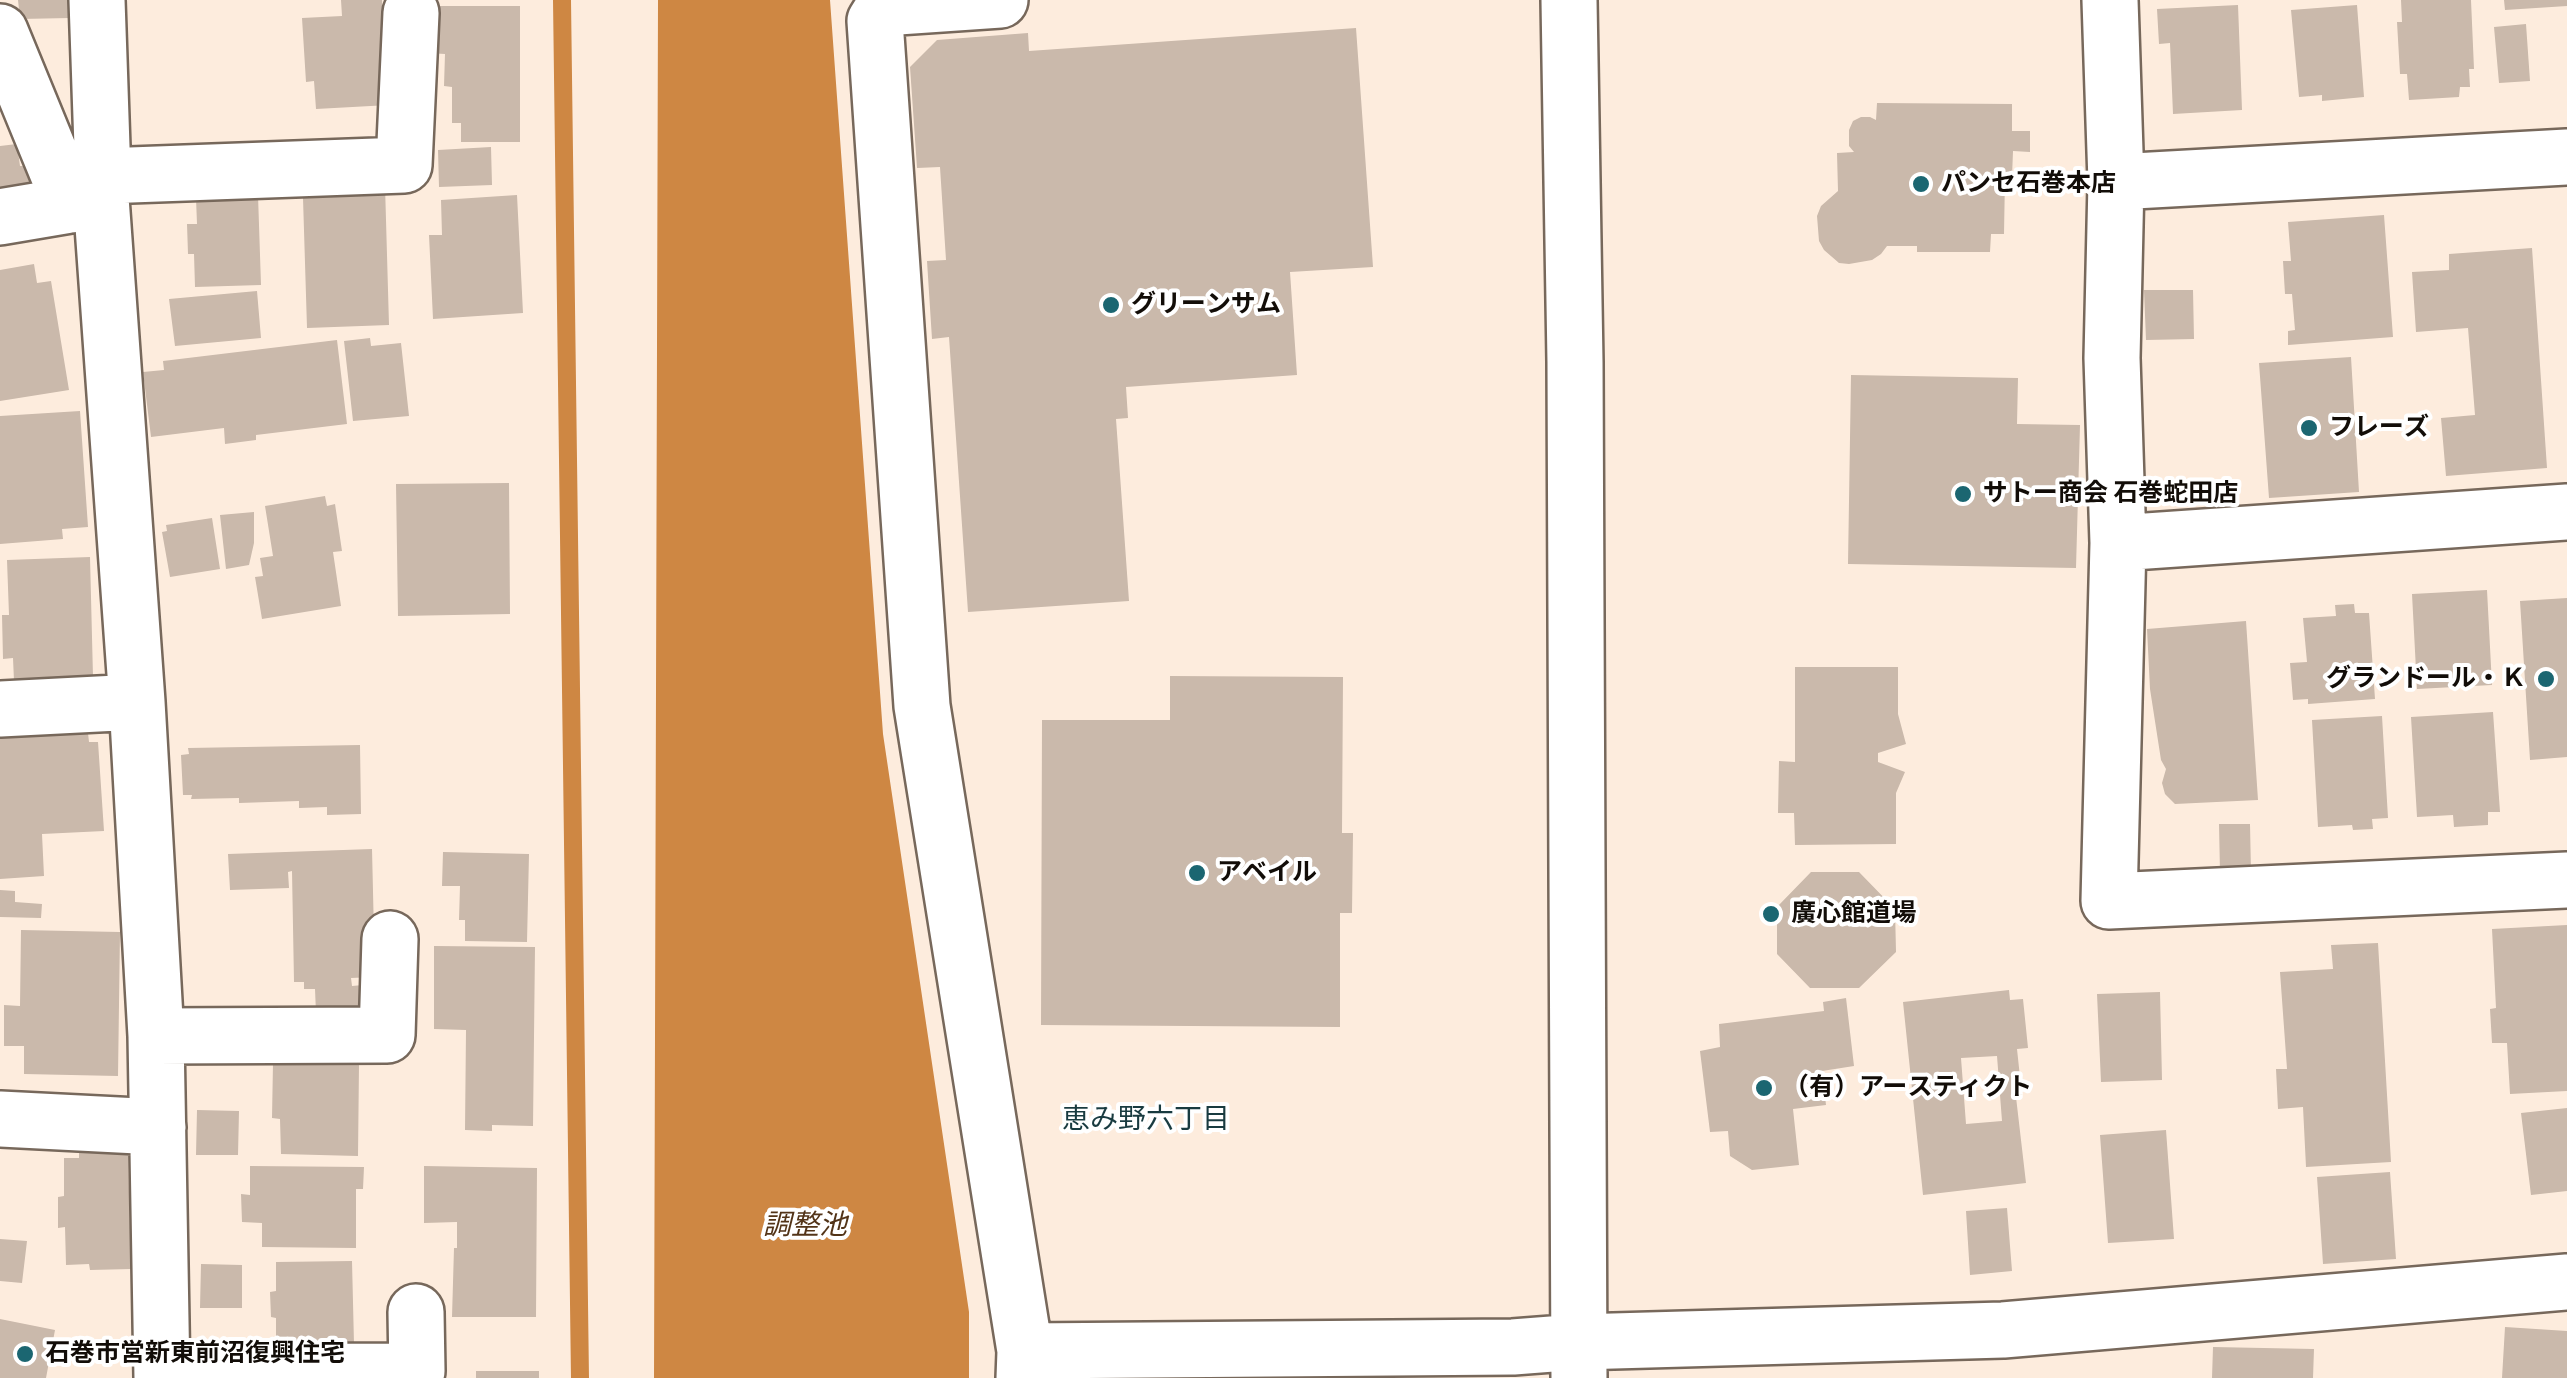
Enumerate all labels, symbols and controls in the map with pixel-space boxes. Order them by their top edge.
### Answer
place label: パンセ石巻本店 [1941,169,2116,199]
marker: パンセ石巻本店 [1910,173,1932,195]
place label: グリーンサム [1131,290,1281,320]
marker: グリーンサム [1100,294,1122,316]
place label: フレーズ [2329,413,2429,443]
marker: フレーズ [2298,417,2320,439]
place label: サトー商会 石巻蛇田店 [1983,479,2238,509]
marker: サトー商会 石巻蛇田店 [1952,483,1974,505]
place label: グランドール・Ｋ [2326,664,2526,694]
marker: グランドール・Ｋ [2535,668,2557,690]
place label: アベイル [1217,858,1317,888]
marker: アベイル [1186,862,1208,884]
place label: 廣心館道場 [1791,899,1916,929]
marker: 廣心館道場 [1760,903,1782,925]
place label: （有）アースティクト [1784,1073,2032,1103]
marker: （有）アースティクト [1753,1077,1775,1099]
district label: 恵み野六丁目 [1062,1103,1230,1137]
water label: 調整池 [763,1209,847,1243]
place label: 石巻市営新東前沼復興住宅 [45,1339,345,1369]
marker: 石巻市営新東前沼復興住宅 [14,1343,36,1365]

